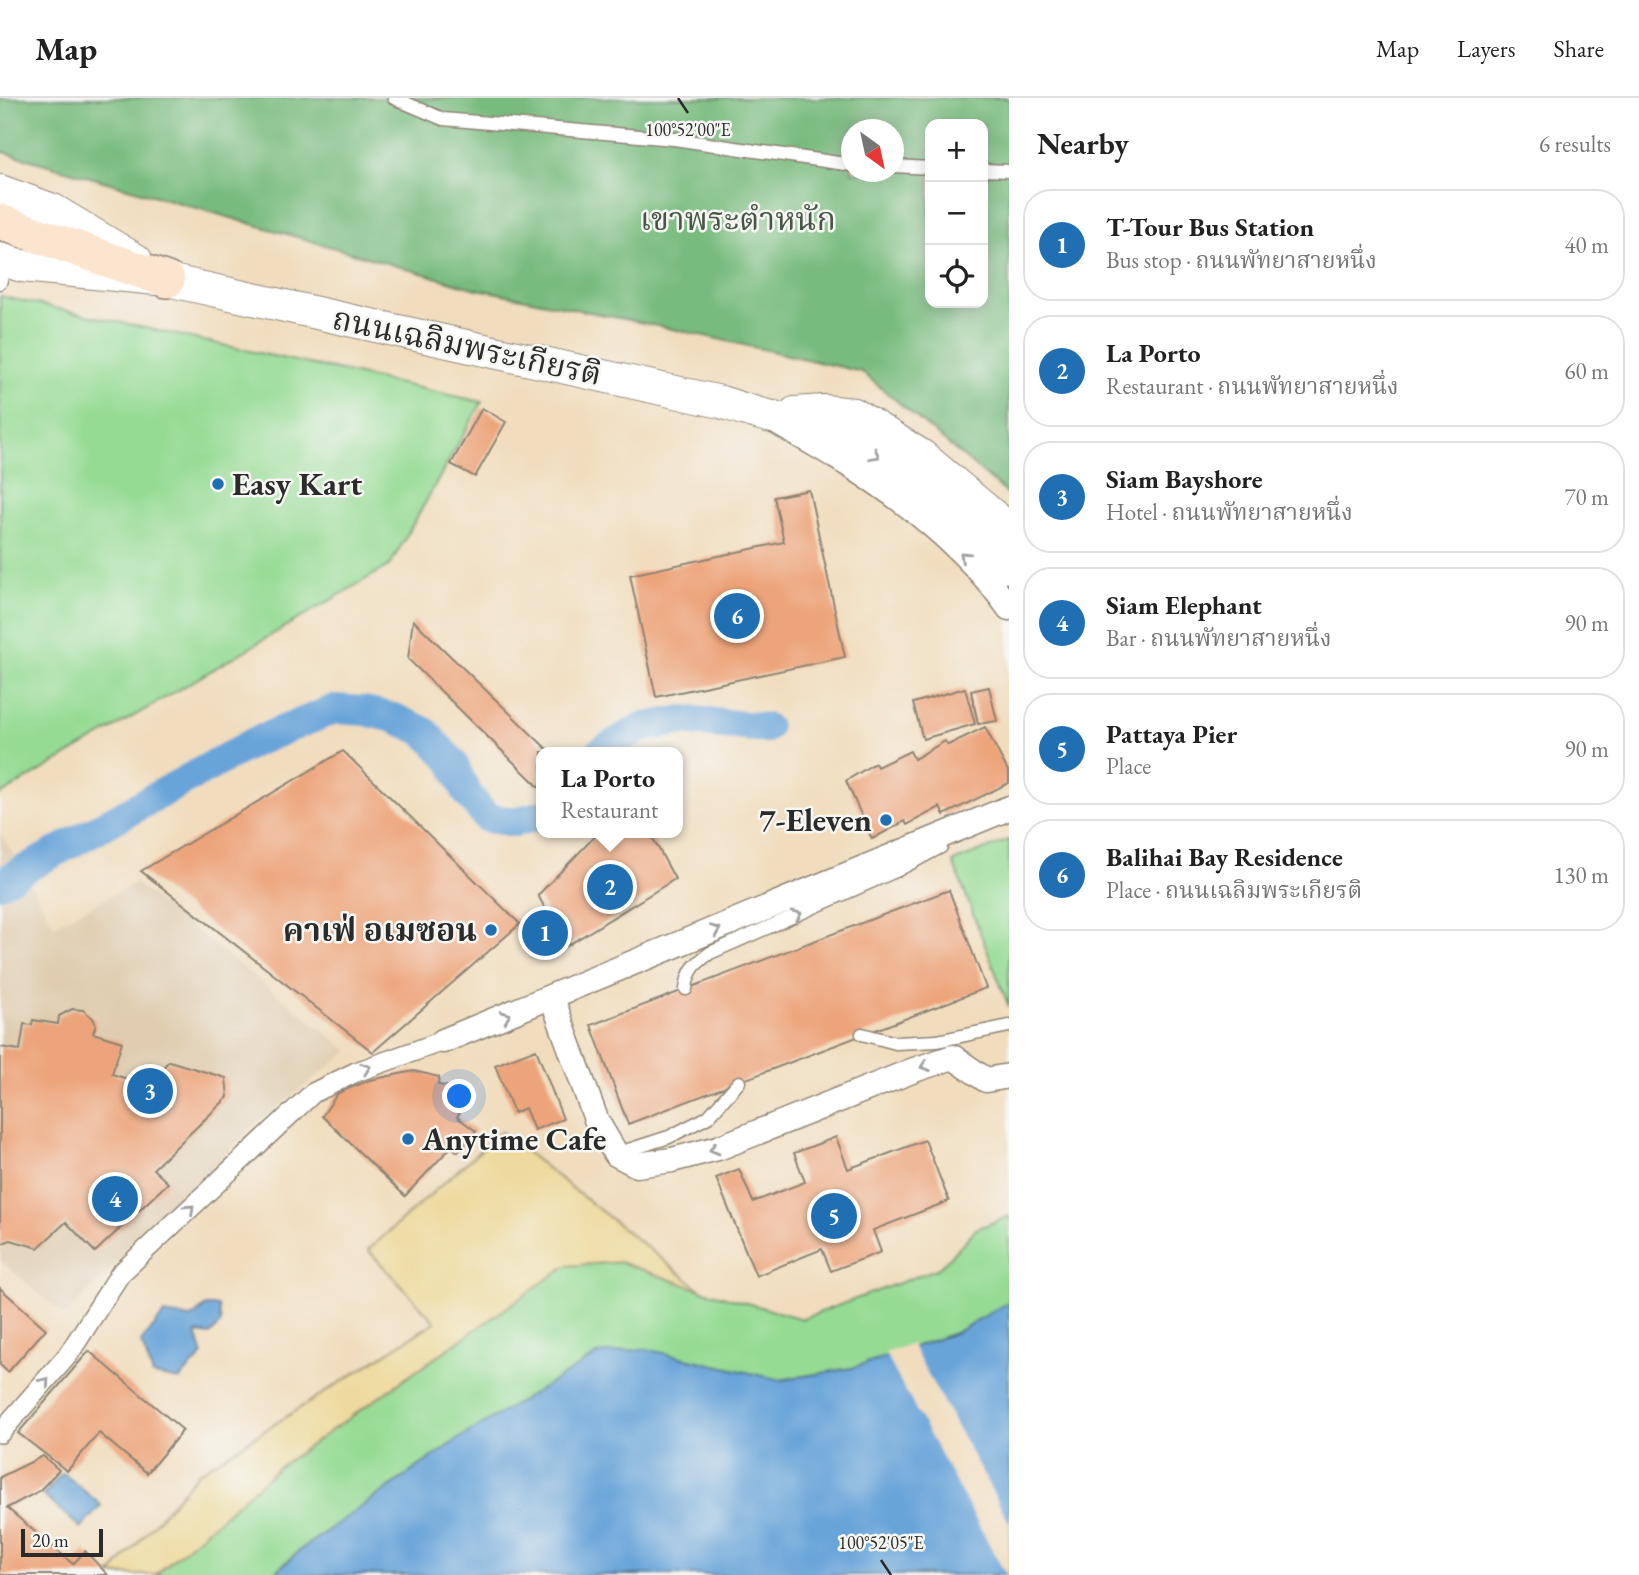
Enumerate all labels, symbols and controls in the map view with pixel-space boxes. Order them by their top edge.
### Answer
text: Map [35,27,97,70]
text: Map [1376,33,1419,64]
text: Layers [1457,33,1516,64]
text: Share [1554,33,1604,64]
text: 100°52'00"E [645,118,731,141]
north arrow [841,119,904,182]
map controls [925,119,988,308]
button: + [925,119,988,182]
text: Nearby [1037,124,1129,163]
text: 6 results [1539,129,1611,159]
button: − [925,182,988,245]
park label: เขาพระตำหนัก [640,198,836,240]
text: T-Tour Bus Station [1106,210,1314,244]
text: 1 [1056,230,1068,260]
text: 40 m [1564,230,1609,260]
button: locate [925,245,988,308]
text: Bus stop · ถนนพัทยาสายหนึ่ง [1106,245,1377,275]
street label: ถนนเฉลิมพระเกียรติ [329,297,605,395]
text: La Porto [1106,336,1200,370]
text: 2 [1056,356,1068,386]
text: 60 m [1564,356,1609,386]
text: Restaurant · ถนนพัทยาสายหนึ่ง [1106,371,1399,401]
one-way arrow [868,447,880,460]
text: Siam Bayshore [1106,462,1263,496]
place label: Easy Kart [232,463,362,505]
marker: Easy Kart [210,476,226,492]
text: 3 [1056,482,1068,512]
text: 70 m [1564,482,1609,512]
text: Hotel · ถนนพัทยาสายหนึ่ง [1106,497,1353,527]
one-way arrow [959,552,972,565]
text: Siam Elephant [1106,588,1262,622]
pin: 6 [714,590,760,642]
text: 4 [1056,608,1068,638]
text: 90 m [1564,608,1609,638]
text: Bar · ถนนพัทยาสายหนึ่ง [1106,623,1331,653]
text: Pattaya Pier [1106,717,1237,751]
text: 5 [1056,734,1068,764]
text: 90 m [1564,734,1609,764]
popup [536,747,683,838]
text: Place [1106,751,1151,781]
text: La Porto [561,761,655,795]
text: Restaurant [561,795,658,825]
place label: 7-Eleven [759,799,872,841]
marker: 7-Eleven [878,812,894,828]
text: Balihai Bay Residence [1106,840,1343,874]
text: 6 [1056,860,1068,890]
text: 130 m [1553,860,1609,890]
pin: 2 [587,861,633,913]
text: Place · ถนนเฉลิมพระเกียรติ [1106,875,1362,905]
pin: 1 [522,907,568,959]
place label: คาเฟ่ อเมซอน [283,909,477,951]
one-way arrow [791,909,803,923]
marker: คาเฟ่ อเมซอน [483,922,499,938]
one-way arrow [710,924,722,938]
one-way arrow [499,1011,511,1025]
one-way arrow [920,1058,932,1072]
one-way arrow [360,1063,372,1077]
pin: 3 [127,1065,173,1117]
your location [442,1079,476,1113]
place label: Anytime Cafe [421,1118,606,1160]
marker: Anytime Cafe [400,1131,416,1147]
one-way arrow [708,1140,720,1155]
pin: 4 [92,1173,138,1225]
pin: 5 [811,1190,857,1242]
one-way arrow [182,1204,195,1217]
one-way arrow [37,1377,49,1390]
scale bar [21,1526,103,1558]
text: 20 m [32,1528,69,1553]
text: 100°52'05"E [838,1531,924,1554]

